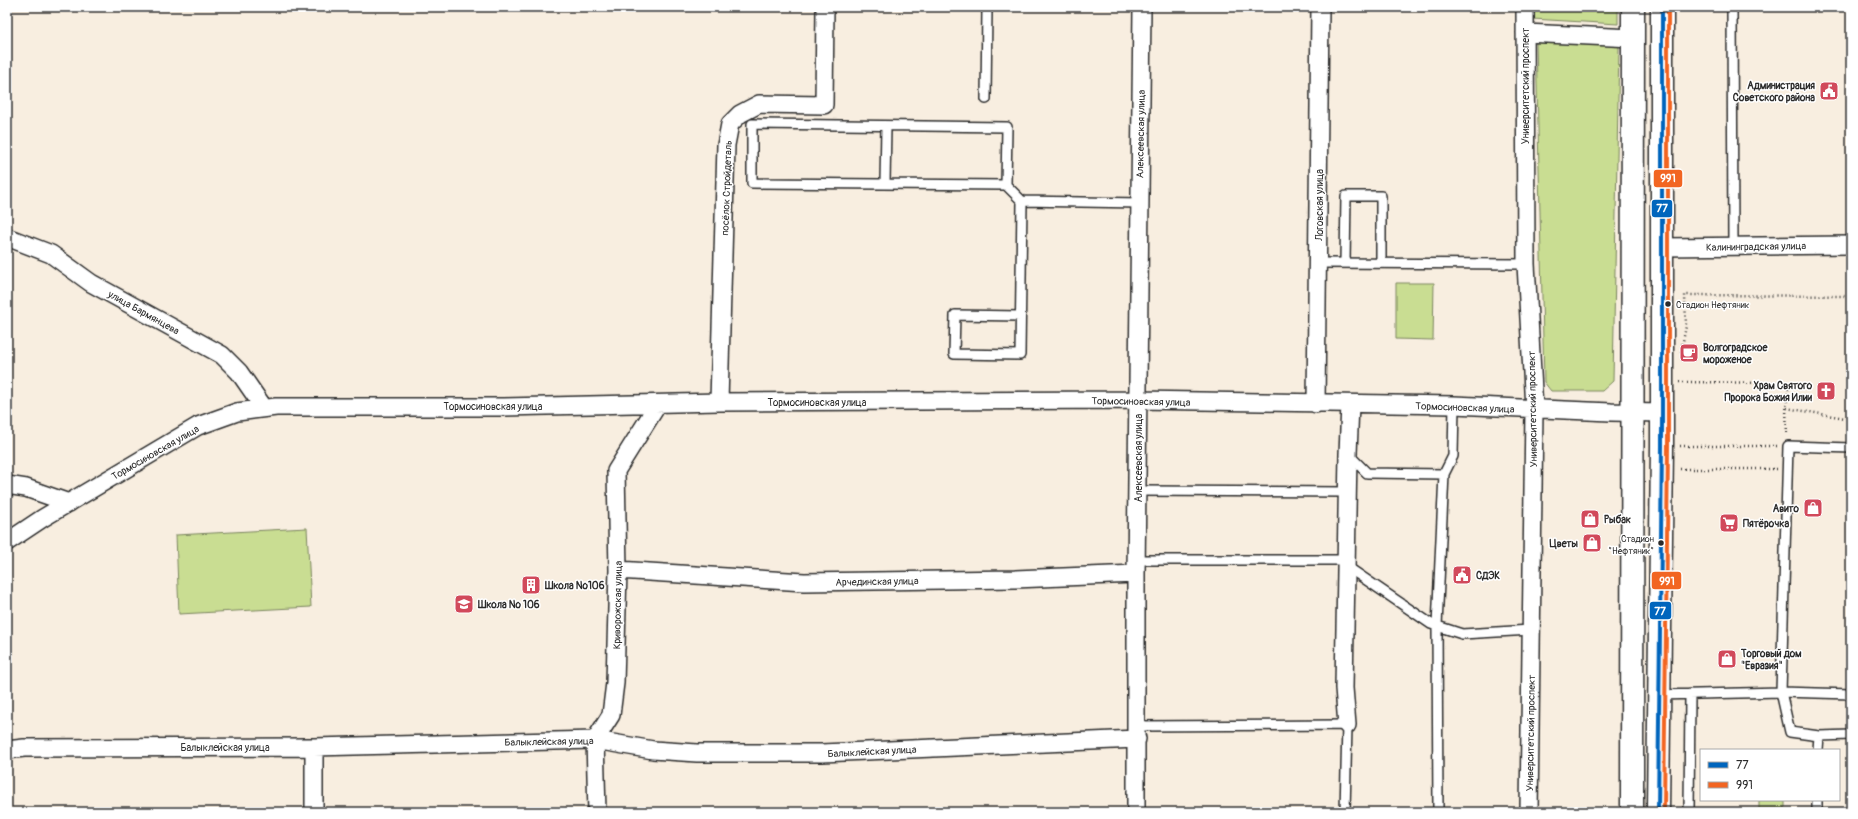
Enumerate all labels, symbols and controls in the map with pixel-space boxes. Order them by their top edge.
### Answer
street label: Университетский проспект [1520,28,1532,144]
place label: Администрация Советского района [1733,80,1815,104]
public building icon: Администрация Советского района [1818,80,1840,102]
street label: Алексеевская улица [1134,89,1148,178]
street label: посёлок Стройдеталь [719,140,735,236]
street label: Логовская улица [1314,169,1326,242]
line badge: 991 [1653,169,1683,188]
text: 991 [1660,172,1676,185]
line badge: 77 [1651,199,1673,218]
text: 77 [1656,202,1668,215]
street label: Калининградская улица [1706,240,1806,254]
street label: улица Бармянцева [105,288,181,338]
marker: Стадион Нефтяник [1663,299,1673,309]
place label: Стадион Нефтяник [1676,300,1750,311]
cafe icon: Волгоградское мороженое [1678,342,1700,364]
place label: Волгоградское мороженое [1703,342,1768,366]
street label: Университетский проспект [1526,351,1540,467]
place label: Храм Святого Пророка Божия Илии [1725,380,1813,404]
church icon: Храм Святого Пророка Божия Илии [1815,380,1837,402]
street label: Тормосиновская улица [1091,395,1191,409]
street label: Тормосиновская улица [767,397,867,409]
street label: Тормосиновская улица [1415,400,1515,416]
street label: Тормосиновская улица [443,401,543,413]
street label: Алексеевская улица [1133,413,1145,502]
street label: Тормосиновская улица [110,423,202,483]
shop icon: Авито [1802,497,1824,519]
place label: Авито [1773,503,1800,515]
shop icon: Рыбак [1579,508,1601,530]
supermarket icon: Пятёрочка [1718,512,1740,534]
place label: Рыбак [1604,514,1632,526]
place label: Пятёрочка [1743,518,1789,530]
shop icon: Цветы [1581,532,1603,554]
place label: Стадион "Нефтяник" [1608,534,1655,557]
place label: Цветы [1550,538,1579,550]
marker: Стадион "Нефтяник" [1656,538,1666,548]
street label: Криворожская улица [611,560,625,649]
public building icon: СДЭК [1451,564,1473,586]
place label: СДЭК [1476,570,1500,582]
line badge: 991 [1651,571,1682,590]
building icon: Школа №106 [520,574,542,596]
street label: Арчединская улица [835,575,919,589]
text: 991 [1659,575,1675,588]
place label: Школа №106 [544,580,605,592]
school or university icon: Школа № 106 [453,593,475,615]
place label: Школа № 106 [477,599,540,611]
line badge: 77 [1649,601,1672,620]
text: 77 [1654,605,1666,618]
shop icon: Торговый дом "Евразия" [1716,648,1738,670]
place label: Торговый дом "Евразия" [1740,648,1802,672]
street label: Университетский проспект [1524,675,1538,791]
street label: Балыклейская улица [504,735,594,749]
street label: Балыклейская улица [180,742,270,754]
street label: Балыклейская улица [827,744,917,760]
legend [1700,749,1840,801]
text: 77 [1736,758,1749,773]
text: 991 [1736,778,1753,793]

